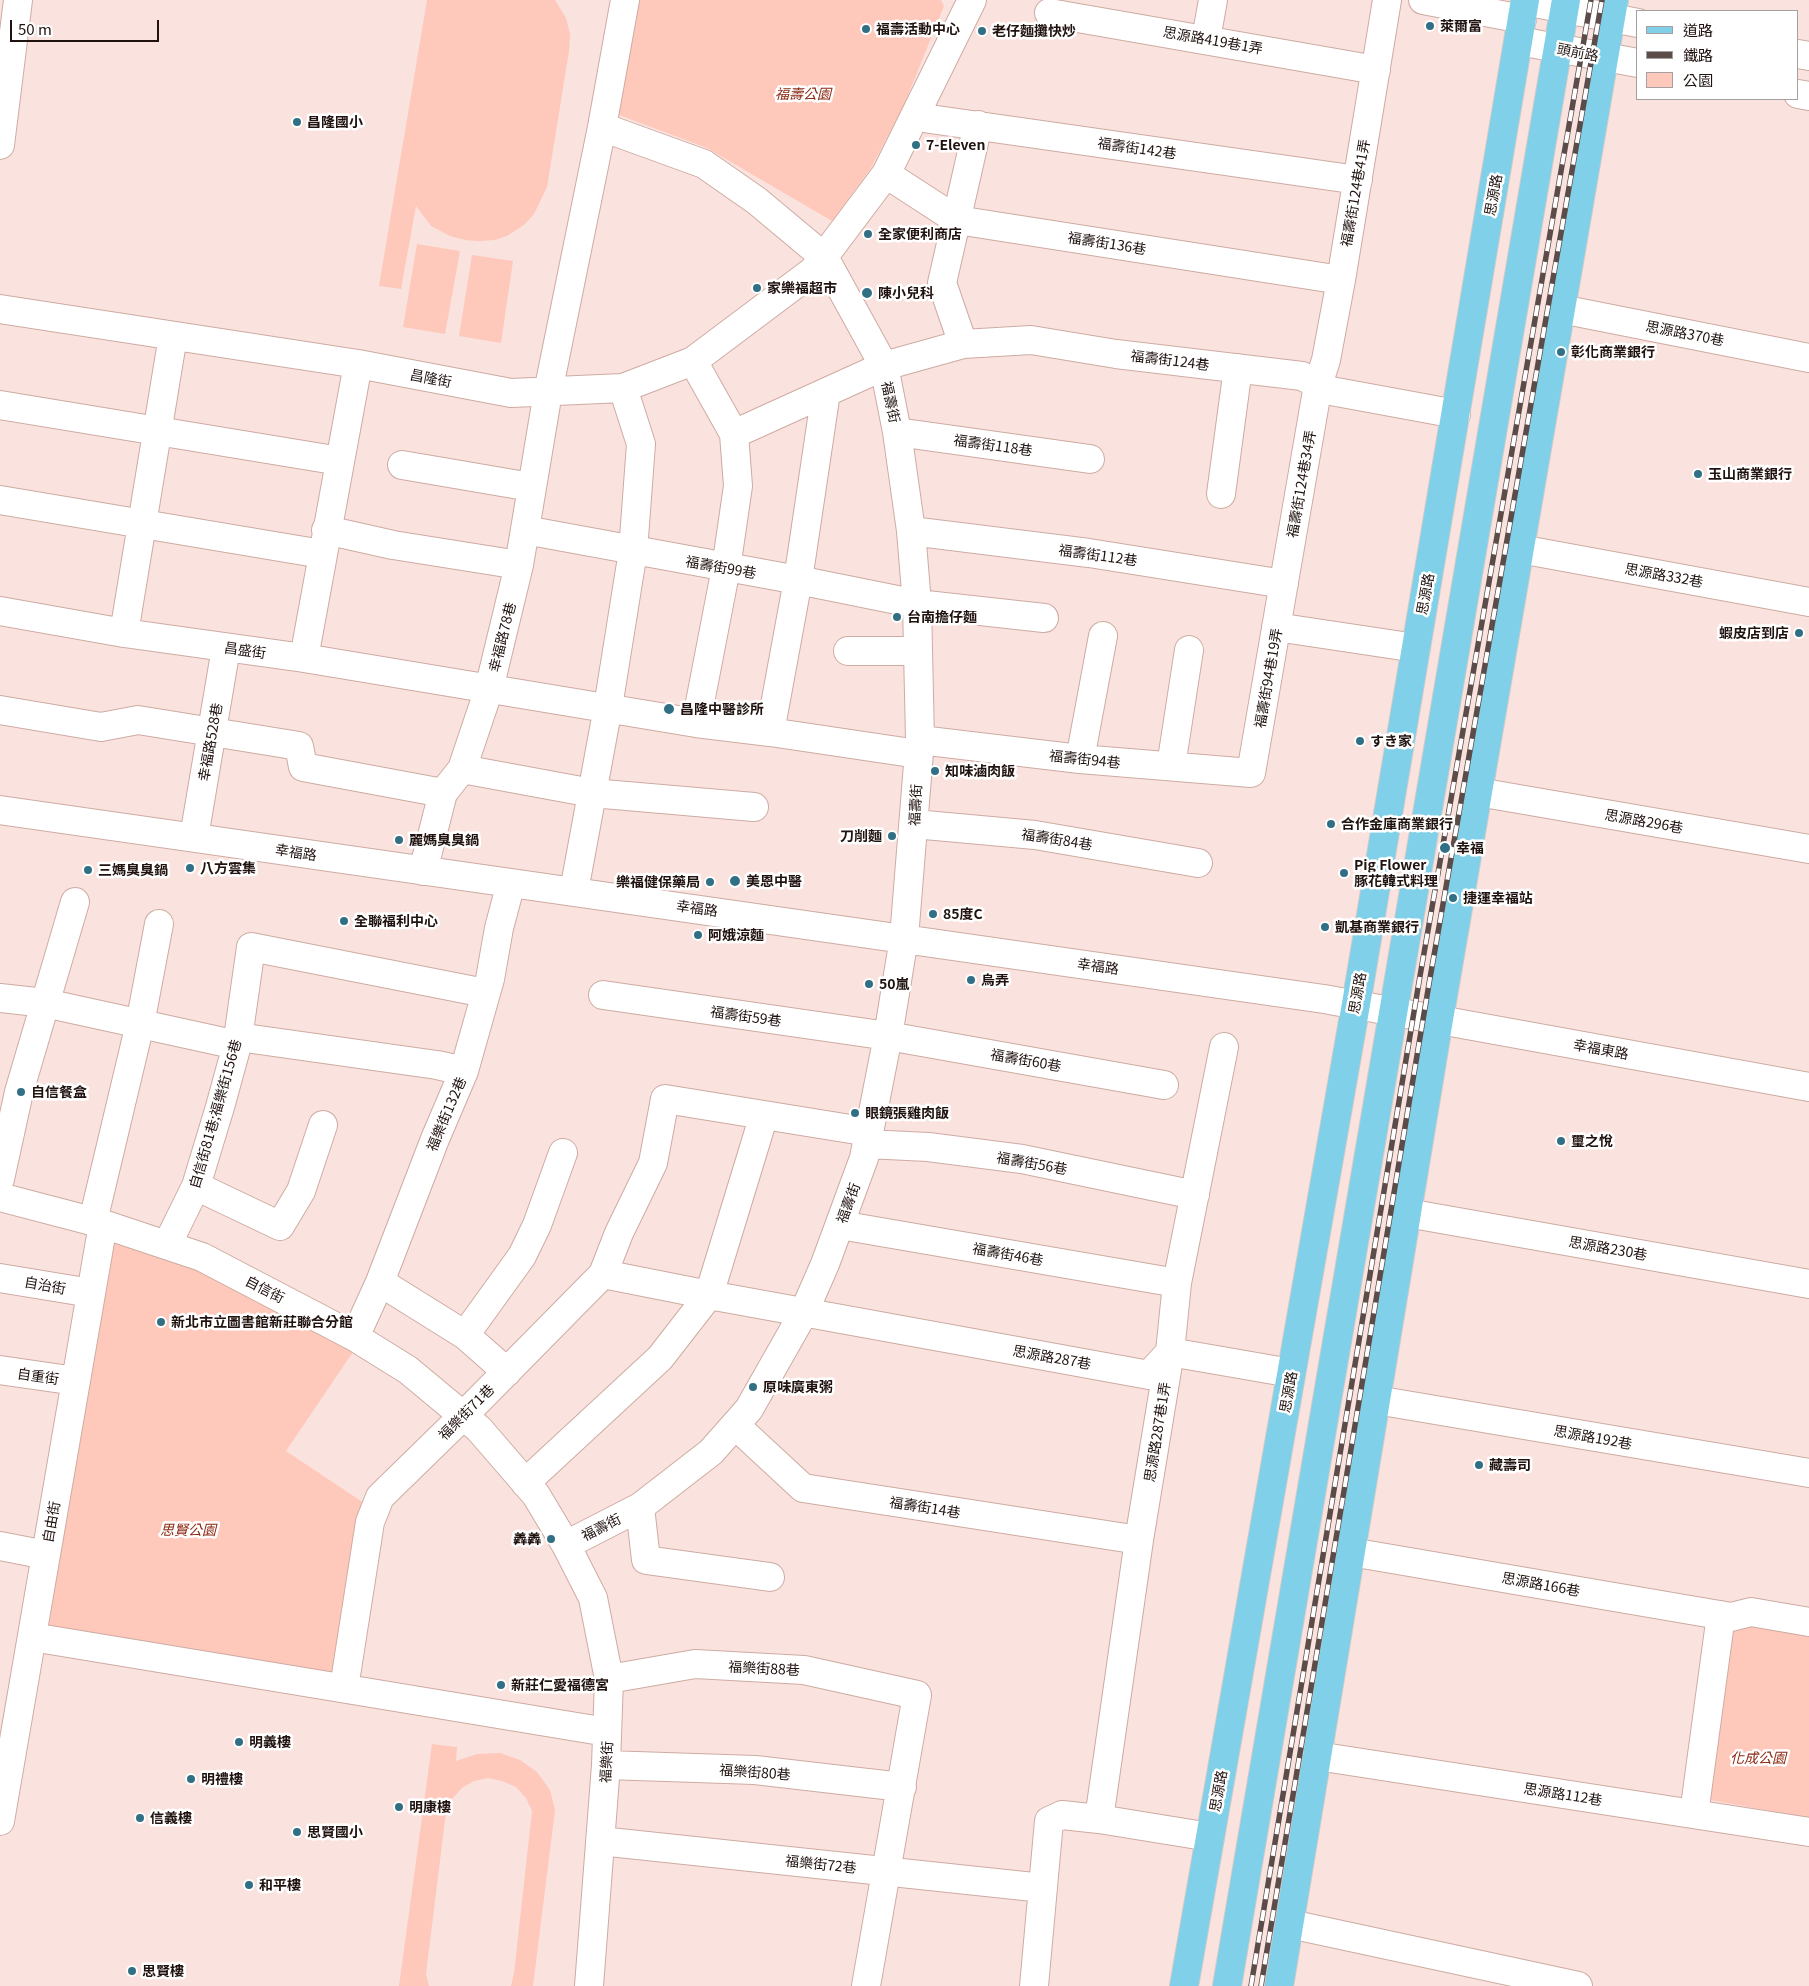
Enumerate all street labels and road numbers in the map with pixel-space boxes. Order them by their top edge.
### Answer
street label: 思源路419巷1弄 [1162,23,1264,57]
street label: 頭前路 [1556,40,1600,64]
street label: 福壽街142巷 [1097,134,1177,162]
street label: 福壽街124巷41弄 [1337,138,1373,248]
street label: 思源路 [1481,173,1505,217]
street label: 福壽街136巷 [1067,229,1147,257]
street label: 思源路370巷 [1644,317,1726,349]
street label: 福壽街124巷 [1130,347,1210,373]
street label: 昌隆街 [409,366,453,390]
street label: 福壽街 [878,380,904,424]
street label: 福壽街124巷34弄 [1283,429,1319,539]
street label: 福壽街118巷 [953,431,1033,459]
street label: 福壽街112巷 [1058,541,1138,569]
street label: 福壽街99巷 [684,553,758,581]
street label: 思源路332巷 [1623,560,1705,590]
street label: 思源路 [1413,572,1437,616]
street label: 幸福路78巷 [485,600,519,674]
street label: 福壽街94巷19弄 [1251,627,1285,729]
street label: 昌盛街 [223,639,267,661]
street label: 幸福路528巷 [195,701,225,783]
street label: 福壽街94巷 [1049,747,1121,771]
street label: 福壽街 [906,784,924,826]
street label: 思源路296巷 [1603,806,1685,836]
street label: 福壽街84巷 [1020,825,1094,853]
street label: 幸福路 [274,840,318,864]
street label: 幸福路 [675,897,719,919]
street label: 幸福路 [1076,955,1120,977]
street label: 思源路 [1345,971,1369,1015]
street label: 福壽街59巷 [709,1003,783,1029]
street label: 幸福東路 [1572,1036,1630,1062]
street label: 自信街81巷;福樂街156巷 [186,1037,244,1191]
street label: 福壽街60巷 [989,1046,1063,1074]
street label: 福樂街132巷 [423,1074,469,1154]
street label: 福壽街56巷 [995,1149,1069,1177]
street label: 福壽街 [833,1180,863,1226]
street label: 思源路230巷 [1567,1233,1649,1263]
street label: 福壽街46巷 [971,1240,1045,1268]
street label: 自信街 [242,1272,288,1306]
street label: 自治街 [23,1273,67,1297]
street label: 思源路287巷 [1011,1342,1093,1372]
street label: 自重街 [16,1365,60,1387]
street label: 思源路 [1276,1370,1300,1414]
street label: 福樂街71巷 [435,1381,497,1443]
street label: 思源路287巷1弄 [1141,1381,1173,1483]
street label: 思源路192巷 [1552,1422,1634,1452]
street label: 福壽街14巷 [888,1493,962,1521]
street label: 自由街 [39,1500,63,1544]
street label: 福壽街 [578,1510,624,1544]
street label: 思源路166巷 [1500,1569,1582,1599]
street label: 福樂街88巷 [728,1658,800,1678]
street label: 福樂街 [597,1741,615,1783]
street label: 福樂街80巷 [719,1761,791,1783]
street label: 思源路 [1206,1769,1230,1813]
street label: 思源路112巷 [1523,1780,1603,1808]
street label: 福樂街72巷 [785,1852,857,1876]

